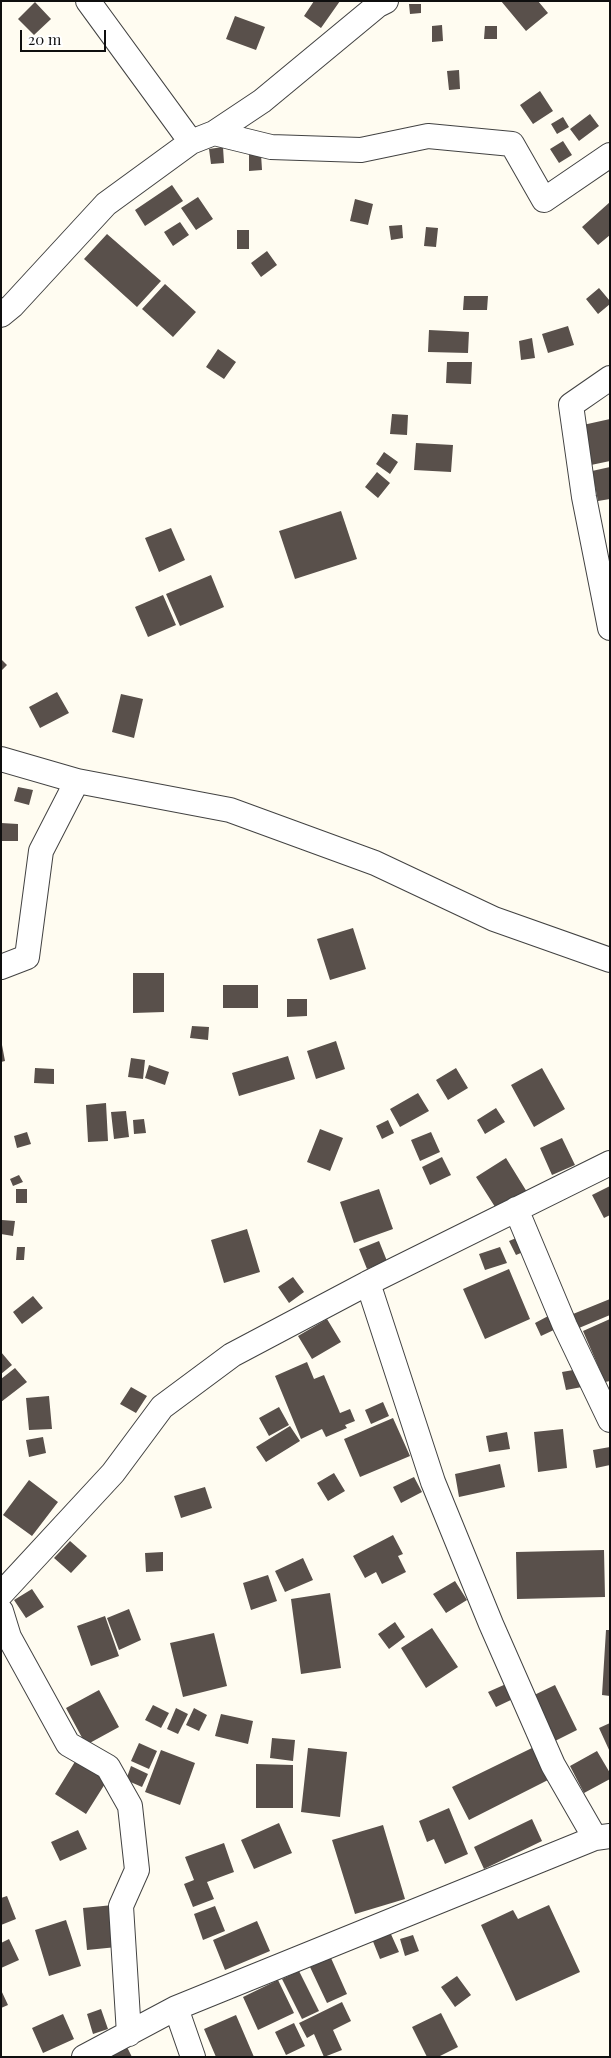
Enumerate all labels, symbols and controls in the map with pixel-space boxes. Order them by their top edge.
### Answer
scale bar [22,20,109,52]
text: 20 m [28,29,61,49]

